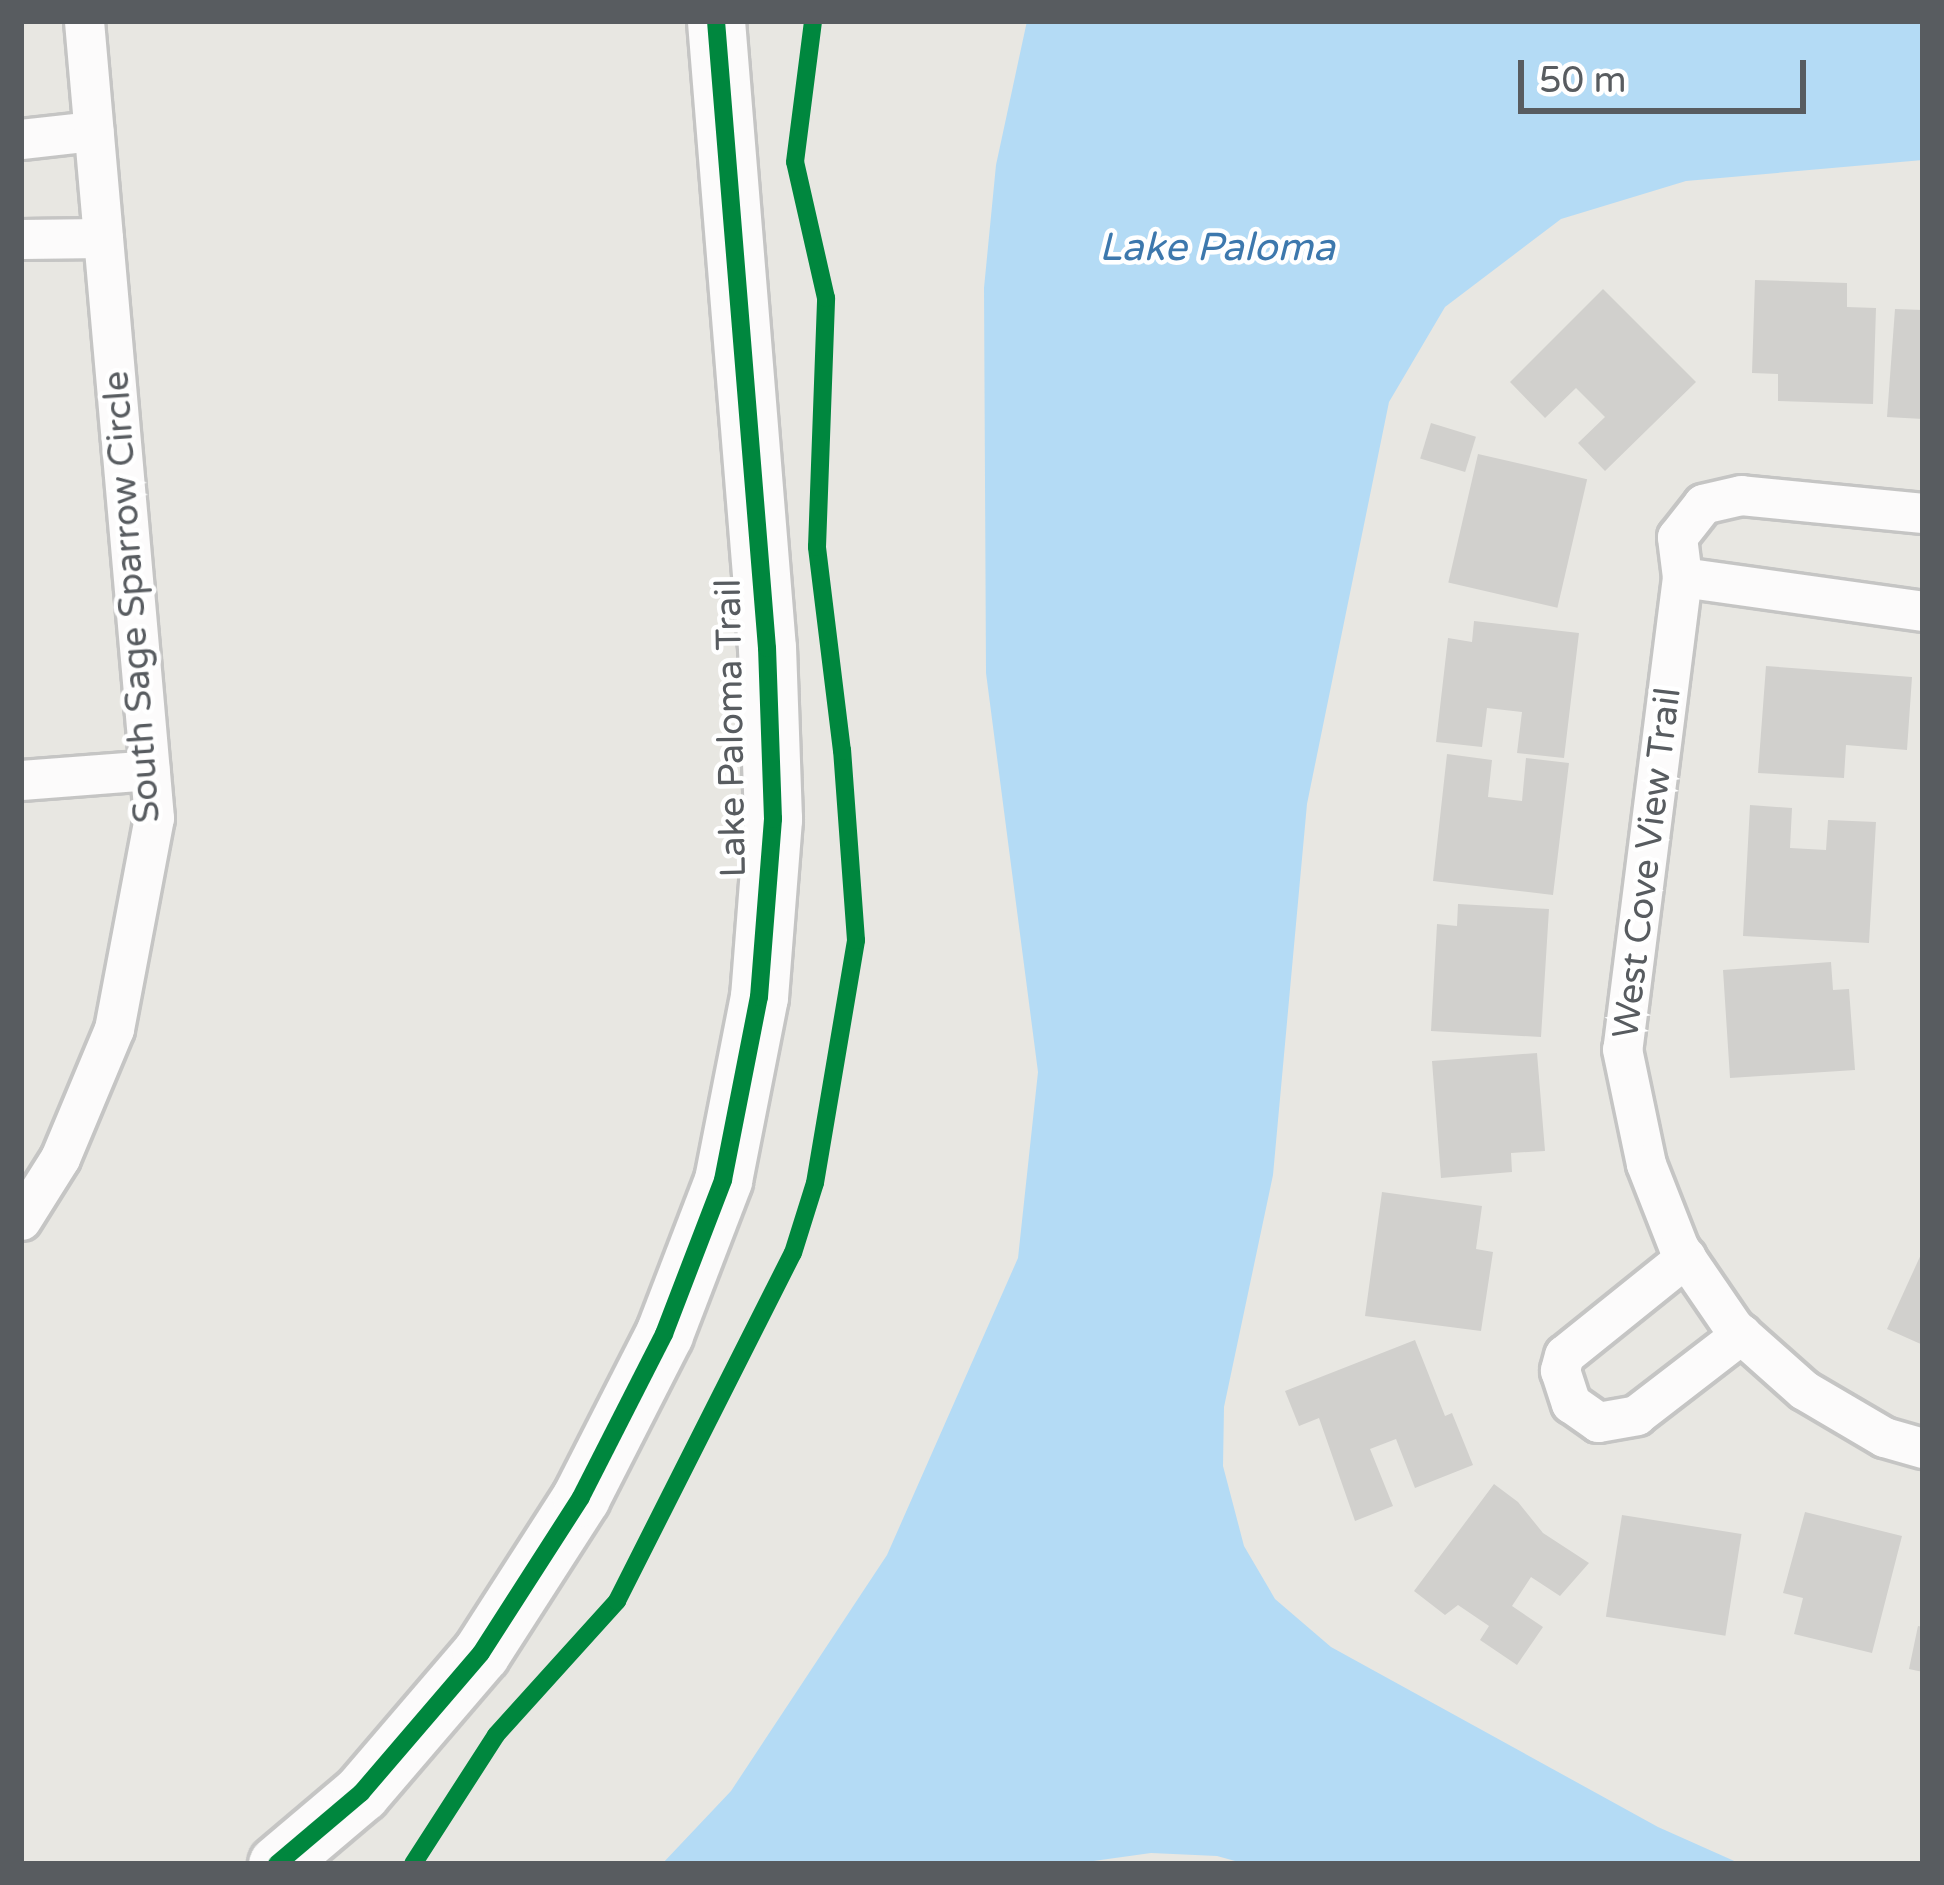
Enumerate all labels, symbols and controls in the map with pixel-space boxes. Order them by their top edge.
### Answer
scale bar [1524,36,1812,110]
text: 50 m [1539,59,1627,102]
water label: Lake Paloma [1099,225,1335,271]
street label: South Sage Sparrow Circle [95,370,169,824]
street label: Lake Paloma Trail [707,578,755,878]
street label: West Cove View Trail [1604,685,1690,1041]

